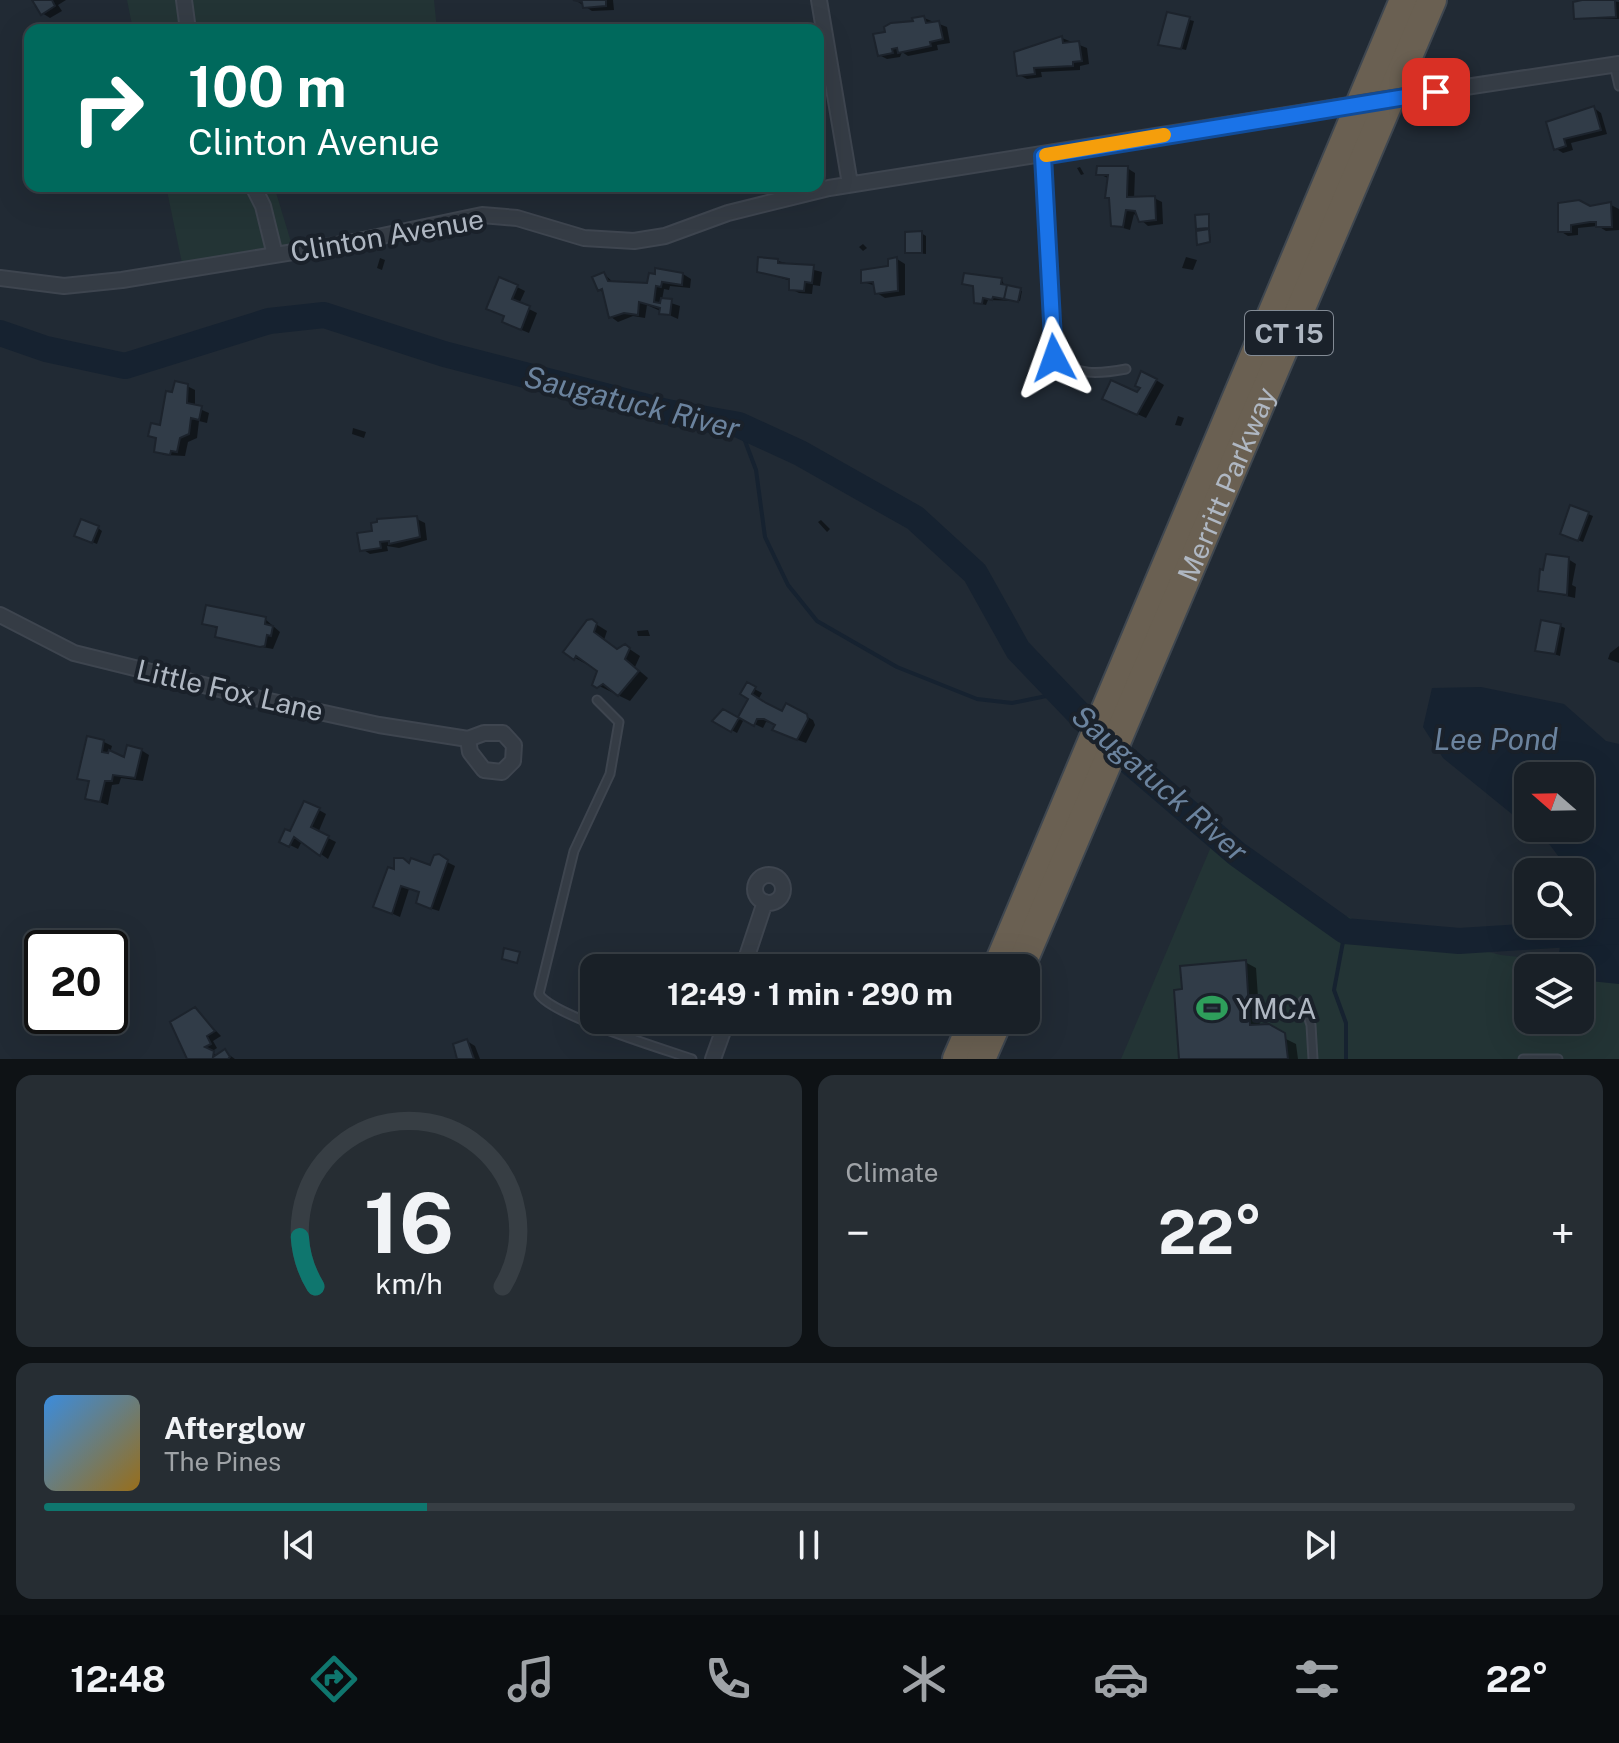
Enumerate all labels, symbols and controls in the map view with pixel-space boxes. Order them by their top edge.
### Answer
text: 100 m [188,54,347,120]
icon: right [56,56,160,160]
pin [1402,58,1470,126]
icon: arrive [1414,70,1458,114]
text: Clinton Avenue [188,121,440,163]
street label: Clinton Avenue [288,202,486,268]
road number: CT 15 [1245,311,1333,355]
position arrow [1012,316,1096,400]
water label: Saugatuck River [521,358,744,446]
street label: Merritt Parkway [1170,382,1282,586]
street label: Little Fox Lane [133,652,327,728]
water label: Saugatuck River [1065,697,1256,869]
water label: Lee Pond [1434,721,1558,757]
north arrow [1514,762,1594,842]
map controls [1514,762,1594,1034]
button: search [1514,858,1594,938]
speed limit sign: 20 [24,930,128,1034]
button: layers [1514,954,1594,1034]
text: 12:49 · 1 min · 290 m [667,976,953,1012]
sports icon: YMCA [1195,991,1229,1025]
place label: YMCA [1236,992,1317,1025]
text: Climate [846,1157,939,1188]
text: 16 [363,1174,454,1272]
text: 22° [1158,1197,1263,1268]
text: − [846,1207,870,1259]
text: + [1551,1207,1575,1259]
text: km/h [375,1267,442,1300]
text: Afterglow [164,1410,306,1446]
text: The Pines [164,1446,281,1477]
icon: previous [277,1523,321,1567]
icon: pause [787,1523,831,1567]
icon: next [1298,1523,1342,1567]
icon: directions [306,1651,362,1707]
icon: music [503,1651,559,1707]
icon: phone [700,1651,756,1707]
icon: climate [896,1651,952,1707]
icon: car [1093,1651,1149,1707]
icon: filters [1289,1651,1345,1707]
text: 12:48 [70,1658,166,1700]
text: 22° [1486,1658,1549,1700]

